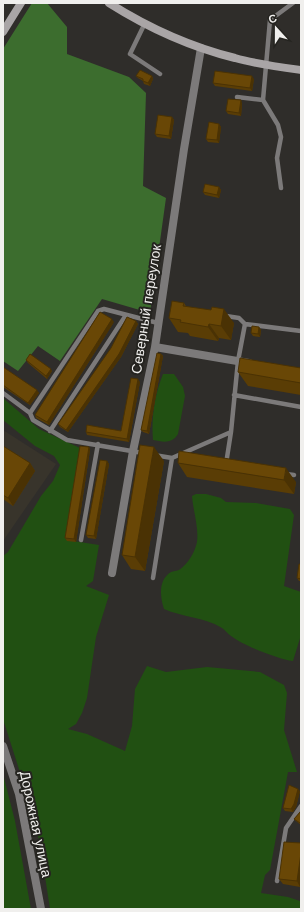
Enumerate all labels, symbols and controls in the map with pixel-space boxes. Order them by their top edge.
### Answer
north arrow [256,8,296,48]
text: С [267,12,279,27]
street label: Северный переулок [128,242,164,375]
street label: Дорожная улица [17,769,55,879]

